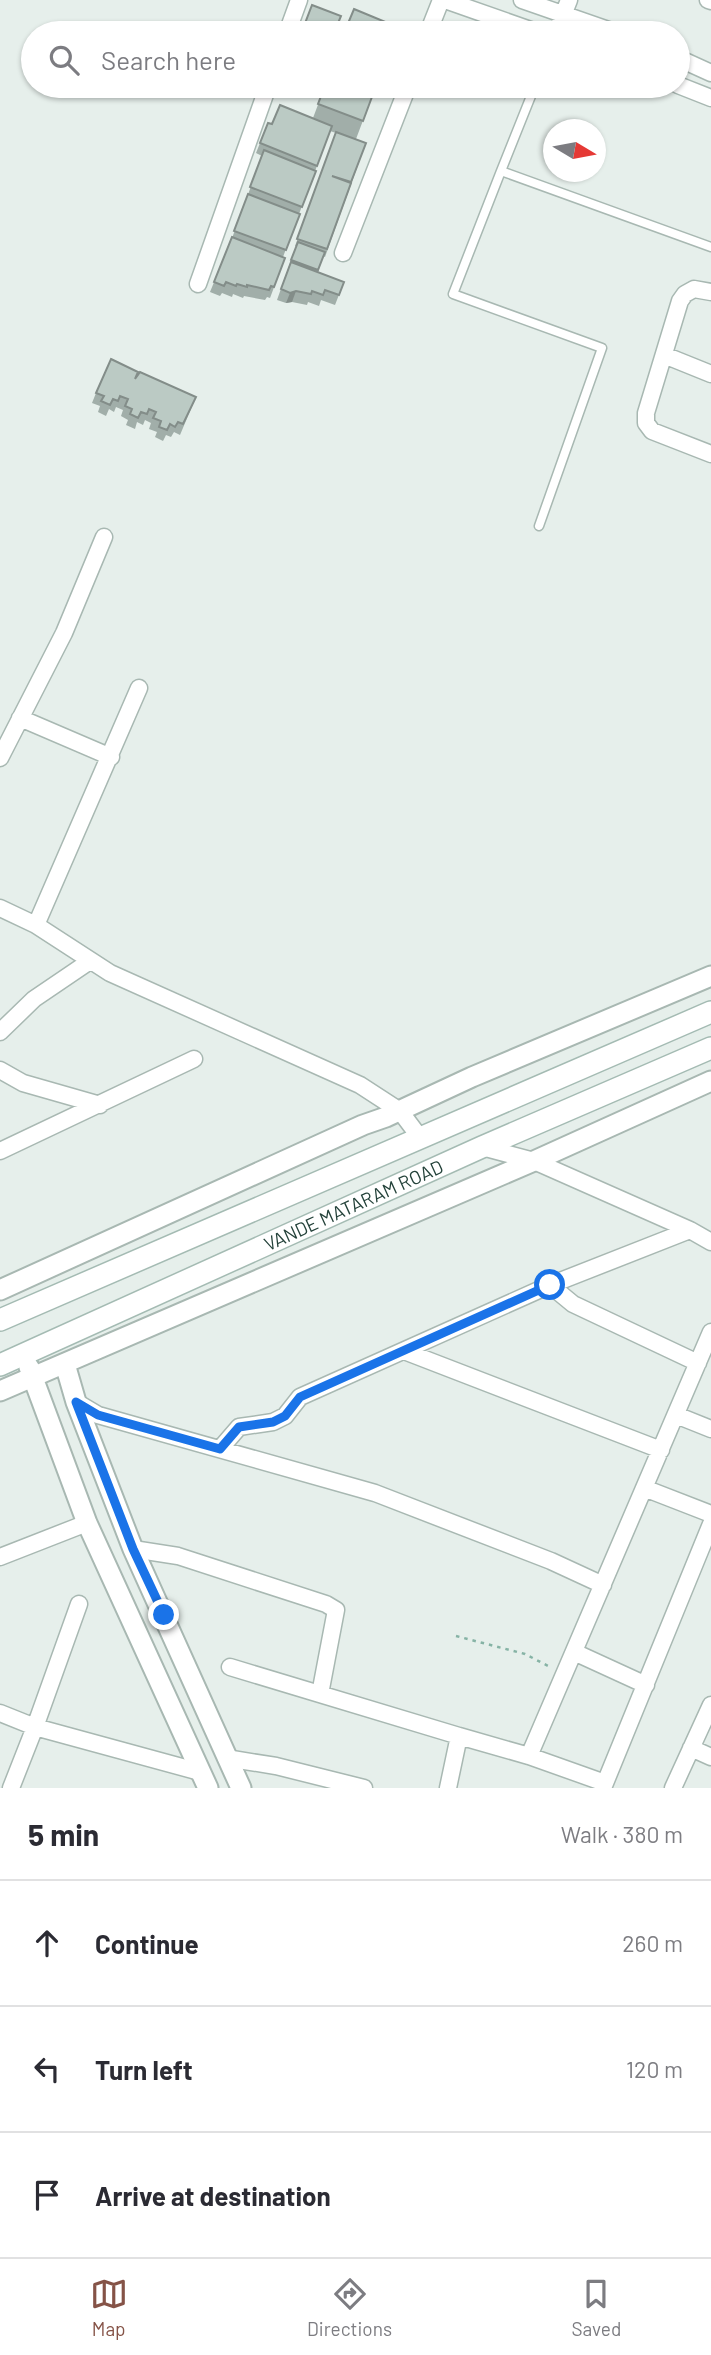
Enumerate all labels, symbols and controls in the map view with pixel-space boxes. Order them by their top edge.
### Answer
search box [21,21,690,98]
icon: search [45,41,83,79]
text: Search here [101,44,236,75]
north arrow [543,119,606,182]
street label: VANDE MATARAM ROAD [260,1154,446,1255]
route start [534,1269,565,1300]
route end [148,1599,179,1630]
text: 5 min [28,1816,99,1852]
text: Walk · 380 m [561,1820,683,1848]
icon: ahead [28,1924,66,1962]
text: Continue [95,1928,199,1959]
text: 260 m [622,1929,683,1957]
icon: left [28,2050,66,2088]
text: Turn left [95,2054,193,2085]
text: 120 m [626,2055,683,2083]
icon: arrive [28,2176,66,2214]
text: Arrive at destination [95,2180,331,2211]
tab: Map [90,2275,128,2340]
tab: Directions [307,2275,392,2340]
tab: Saved [571,2275,621,2340]

